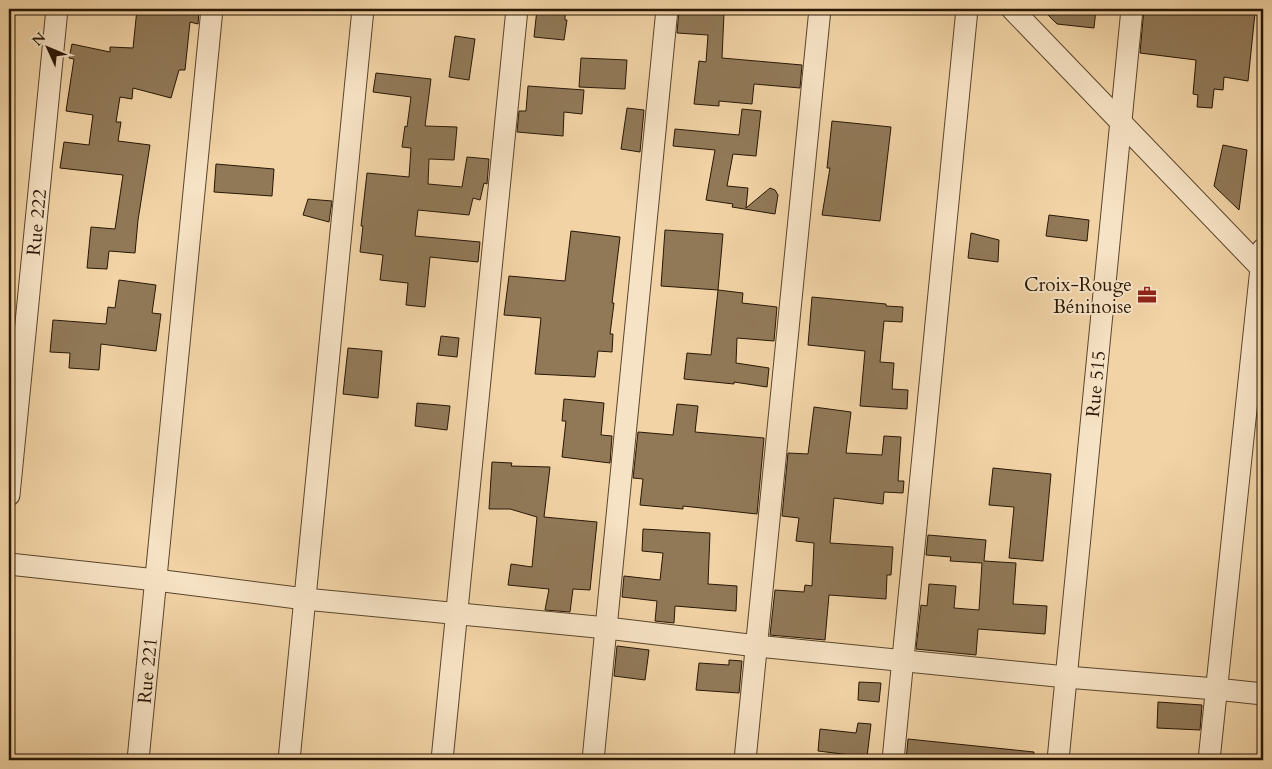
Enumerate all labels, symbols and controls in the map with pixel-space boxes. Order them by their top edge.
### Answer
north arrow [22,22,72,72]
text: N [28,28,50,50]
street label: Rue 222 [21,188,53,257]
place label: Croix-Rouge Béninoise [1024,272,1132,320]
office icon: Croix-Rouge Béninoise [1136,284,1158,306]
street label: Rue 515 [1080,350,1112,418]
street label: Rue 221 [132,636,164,705]

